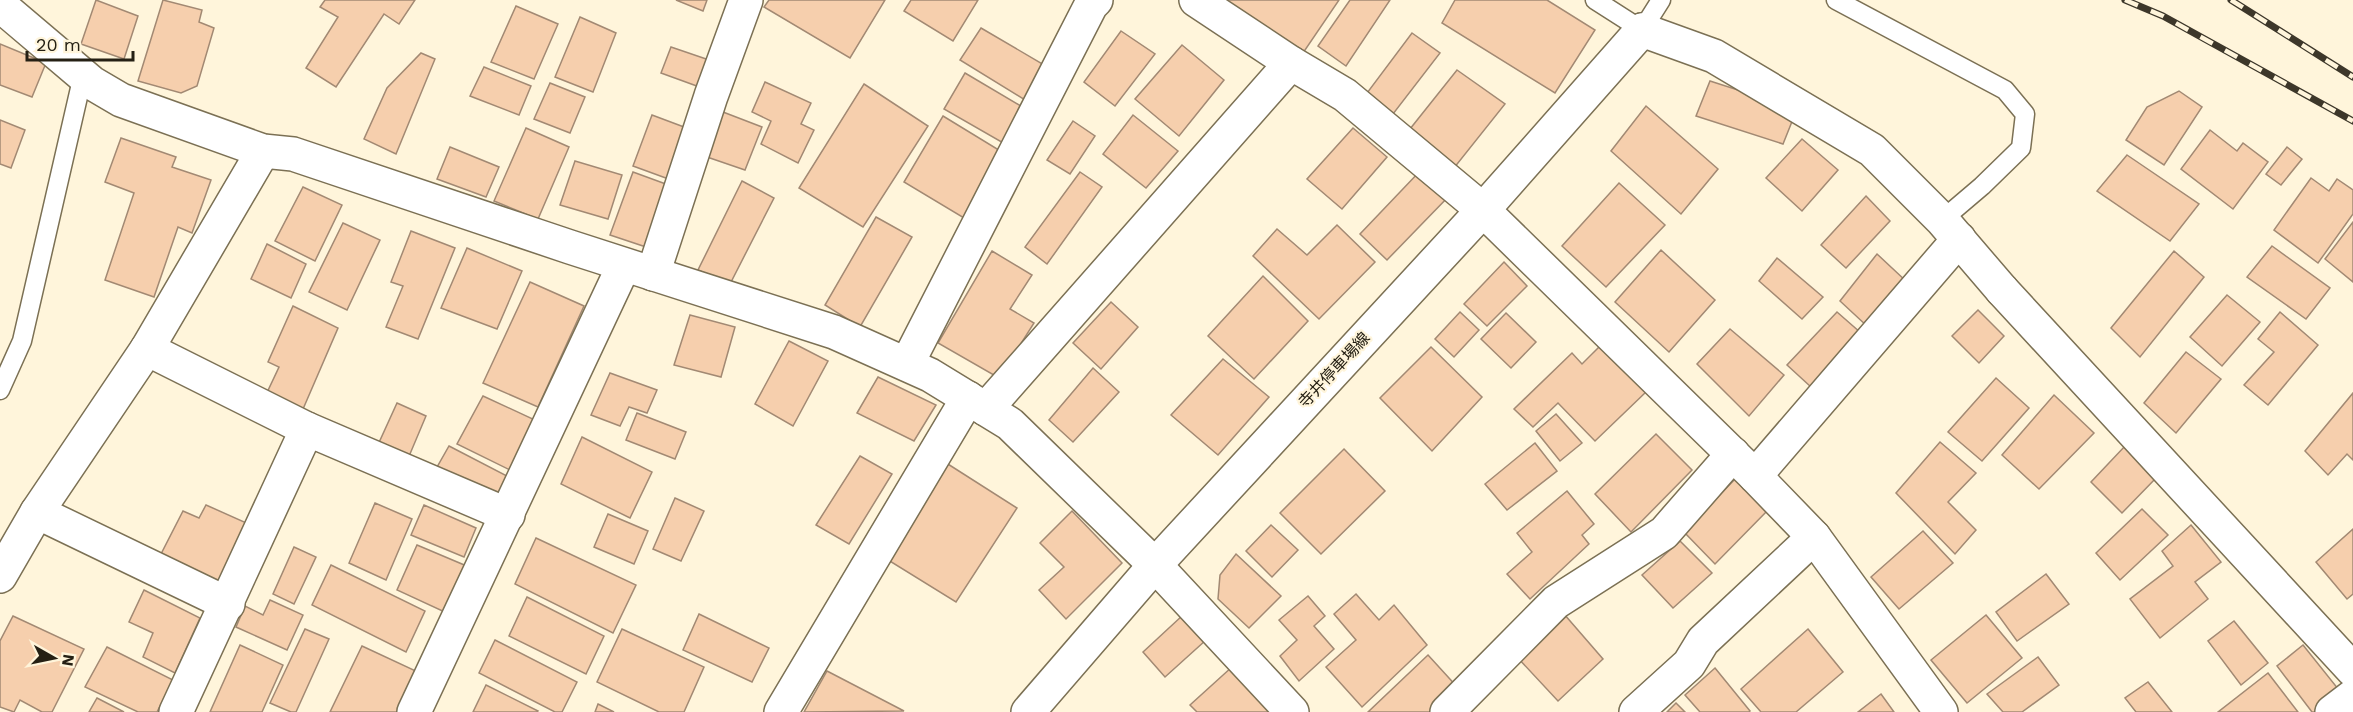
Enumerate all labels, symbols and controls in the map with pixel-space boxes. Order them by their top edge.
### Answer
scale bar [27,24,134,62]
text: 20 m [36,34,81,55]
street label: 寺井停車場線 [1294,328,1374,412]
north arrow [24,628,84,688]
text: N [58,653,79,668]

